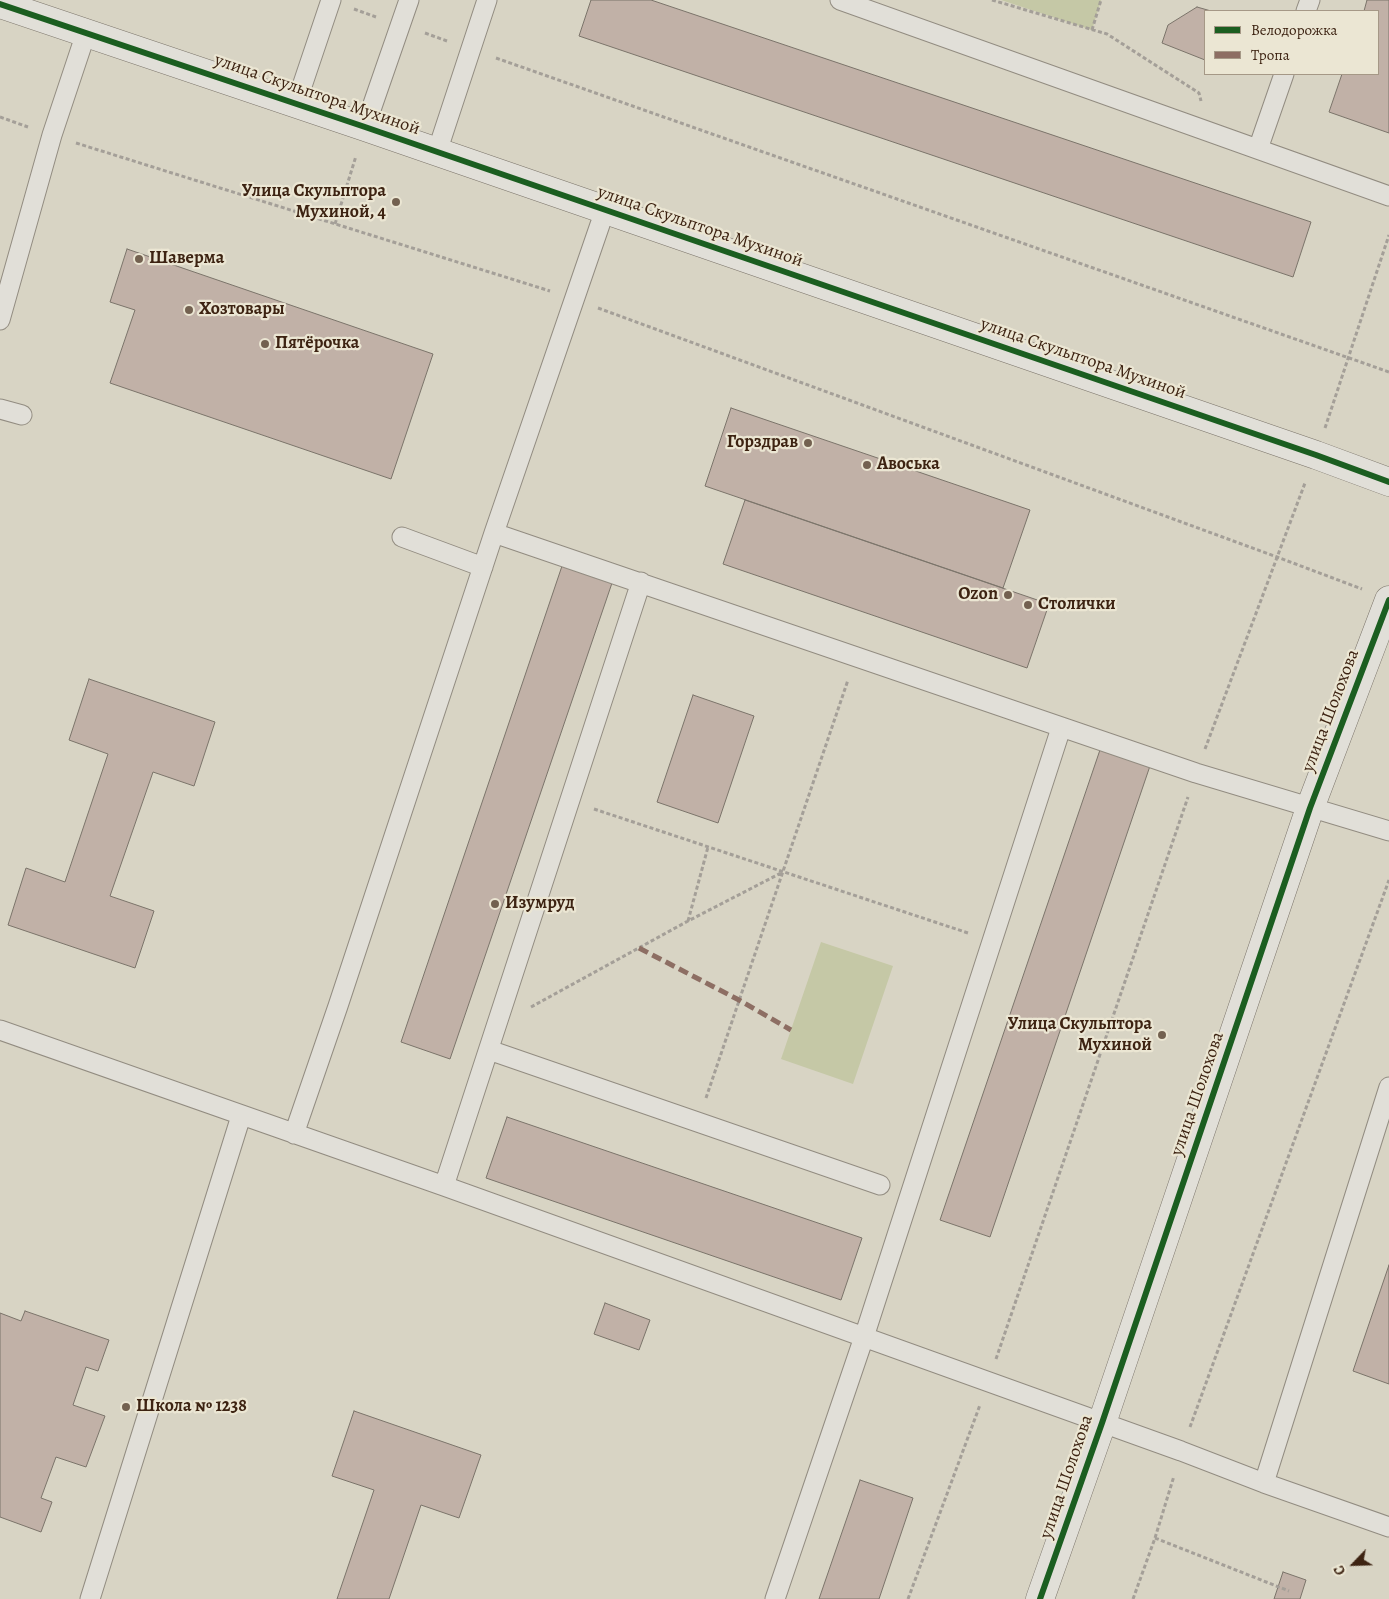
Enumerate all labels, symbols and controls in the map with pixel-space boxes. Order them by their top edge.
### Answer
legend [1204,10,1379,75]
text: Велодорожка [1251,20,1338,40]
text: Тропа [1251,45,1290,65]
street label: улица Скульптора Мухиной [211,50,423,140]
place label: Улица Скульптора Мухиной, 4 [242,181,386,223]
street label: улица Скульптора Мухиной [594,182,806,272]
marker: Улица Скульптора Мухиной, 4 [390,196,402,208]
place label: Шаверма [149,248,224,270]
marker: Шаверма [133,253,145,265]
place label: Хозтовары [199,299,285,321]
marker: Хозтовары [183,304,195,316]
street label: улица Скульптора Мухиной [977,314,1189,404]
place label: Пятёрочка [275,333,359,355]
marker: Пятёрочка [259,338,271,350]
place label: Горздрав [727,432,798,454]
marker: Горздрав [802,437,814,449]
place label: Авоська [877,454,940,476]
marker: Авоська [861,459,873,471]
place label: Ozon [958,584,998,606]
marker: Ozon [1002,589,1014,601]
place label: Столички [1038,594,1116,616]
marker: Столички [1022,599,1034,611]
street label: улица Шолохова [1298,647,1364,775]
place label: Изумруд [505,893,574,915]
marker: Изумруд [489,898,501,910]
place label: Улица Скульптора Мухиной [1008,1014,1152,1056]
marker: Улица Скульптора Мухиной [1156,1029,1168,1041]
street label: улица Шолохова [1167,1029,1229,1159]
place label: Школа № 1238 [136,1396,247,1418]
marker: Школа № 1238 [120,1401,132,1413]
street label: улица Шолохова [1036,1412,1098,1542]
north arrow [1329,1539,1379,1589]
text: С [1329,1563,1350,1578]

